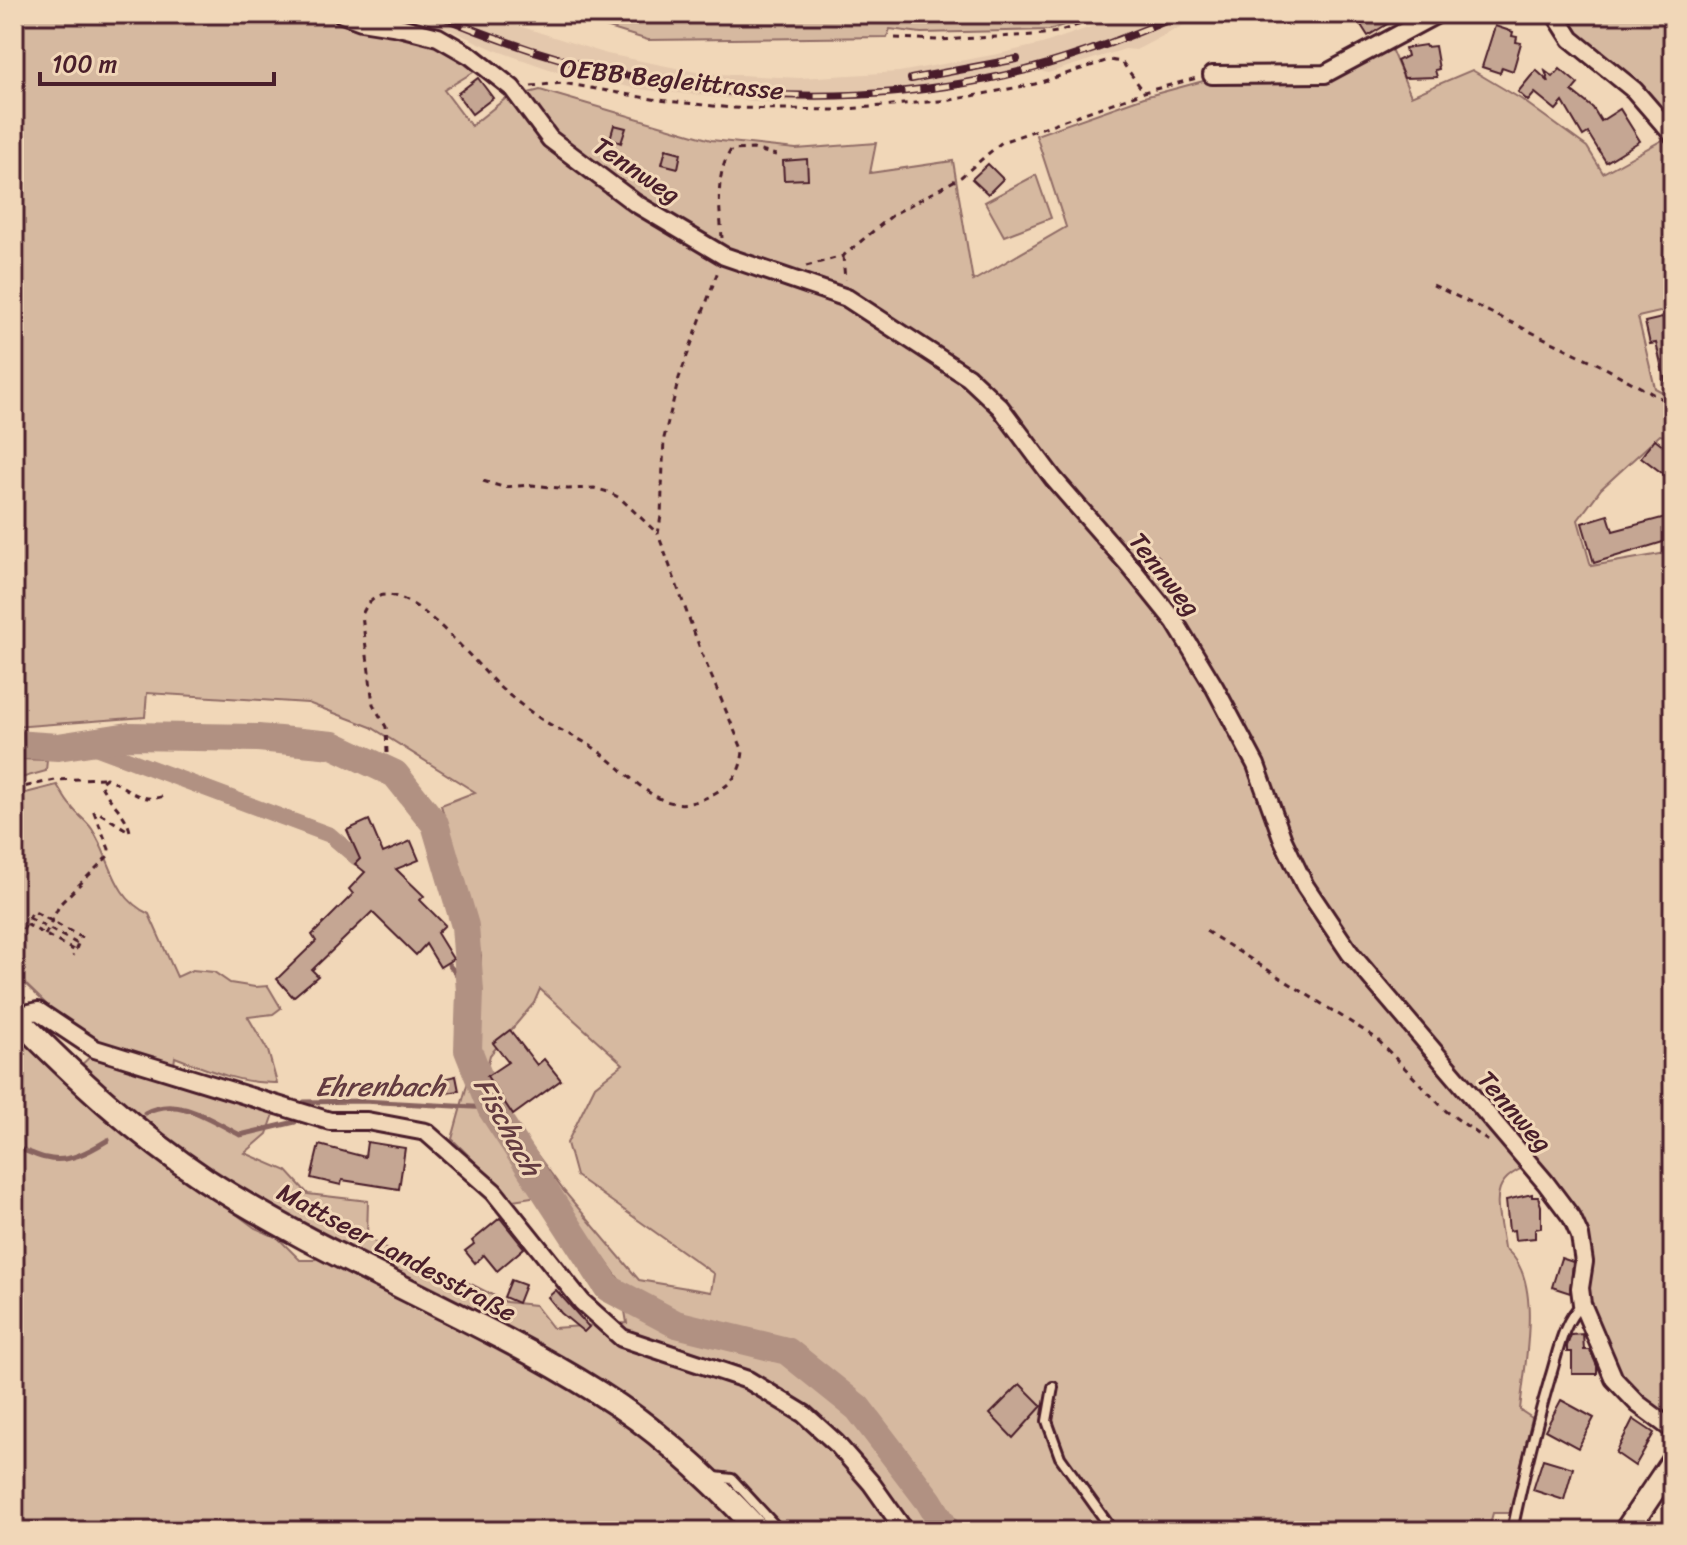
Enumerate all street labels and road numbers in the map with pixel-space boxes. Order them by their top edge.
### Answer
street label: OEBB Begleittrasse [558,44,786,114]
street label: Tennweg [584,124,690,216]
street label: Tennweg [1117,521,1213,627]
street label: Tennweg [1466,1059,1564,1163]
street label: Mattseer Landesstraße [269,1169,525,1335]

